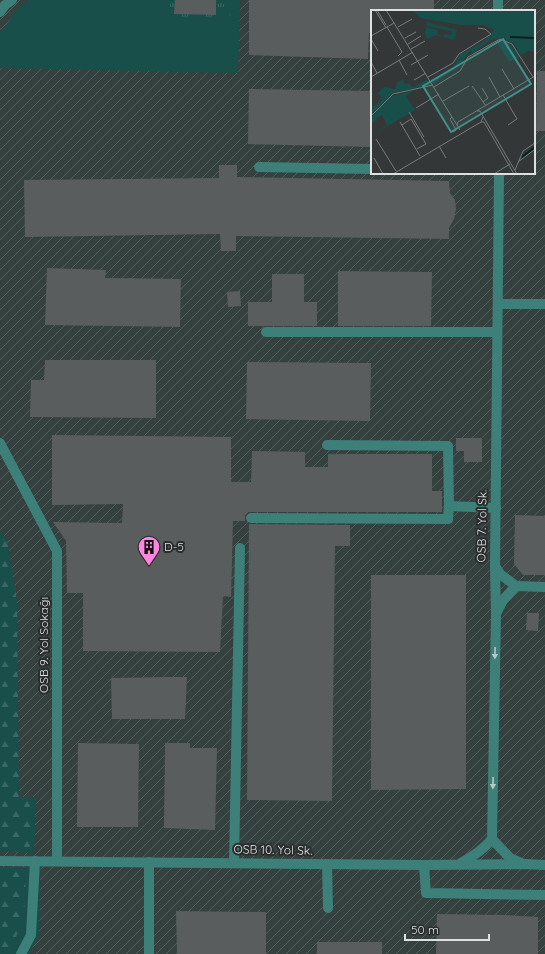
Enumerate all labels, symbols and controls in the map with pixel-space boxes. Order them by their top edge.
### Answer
inset map [371,10,535,174]
street label: OSB 7. Yol Sk. [473,490,490,562]
building icon: D-5 [136,534,162,567]
place label: D-5 [164,539,184,554]
street label: OSB 9. Yol Sokağı [36,597,51,693]
one-way arrow [492,647,499,659]
one-way arrow [490,777,496,790]
street label: OSB 10. Yol Sk. [233,841,313,858]
scale bar [405,916,489,942]
text: 50 m [411,922,439,937]

